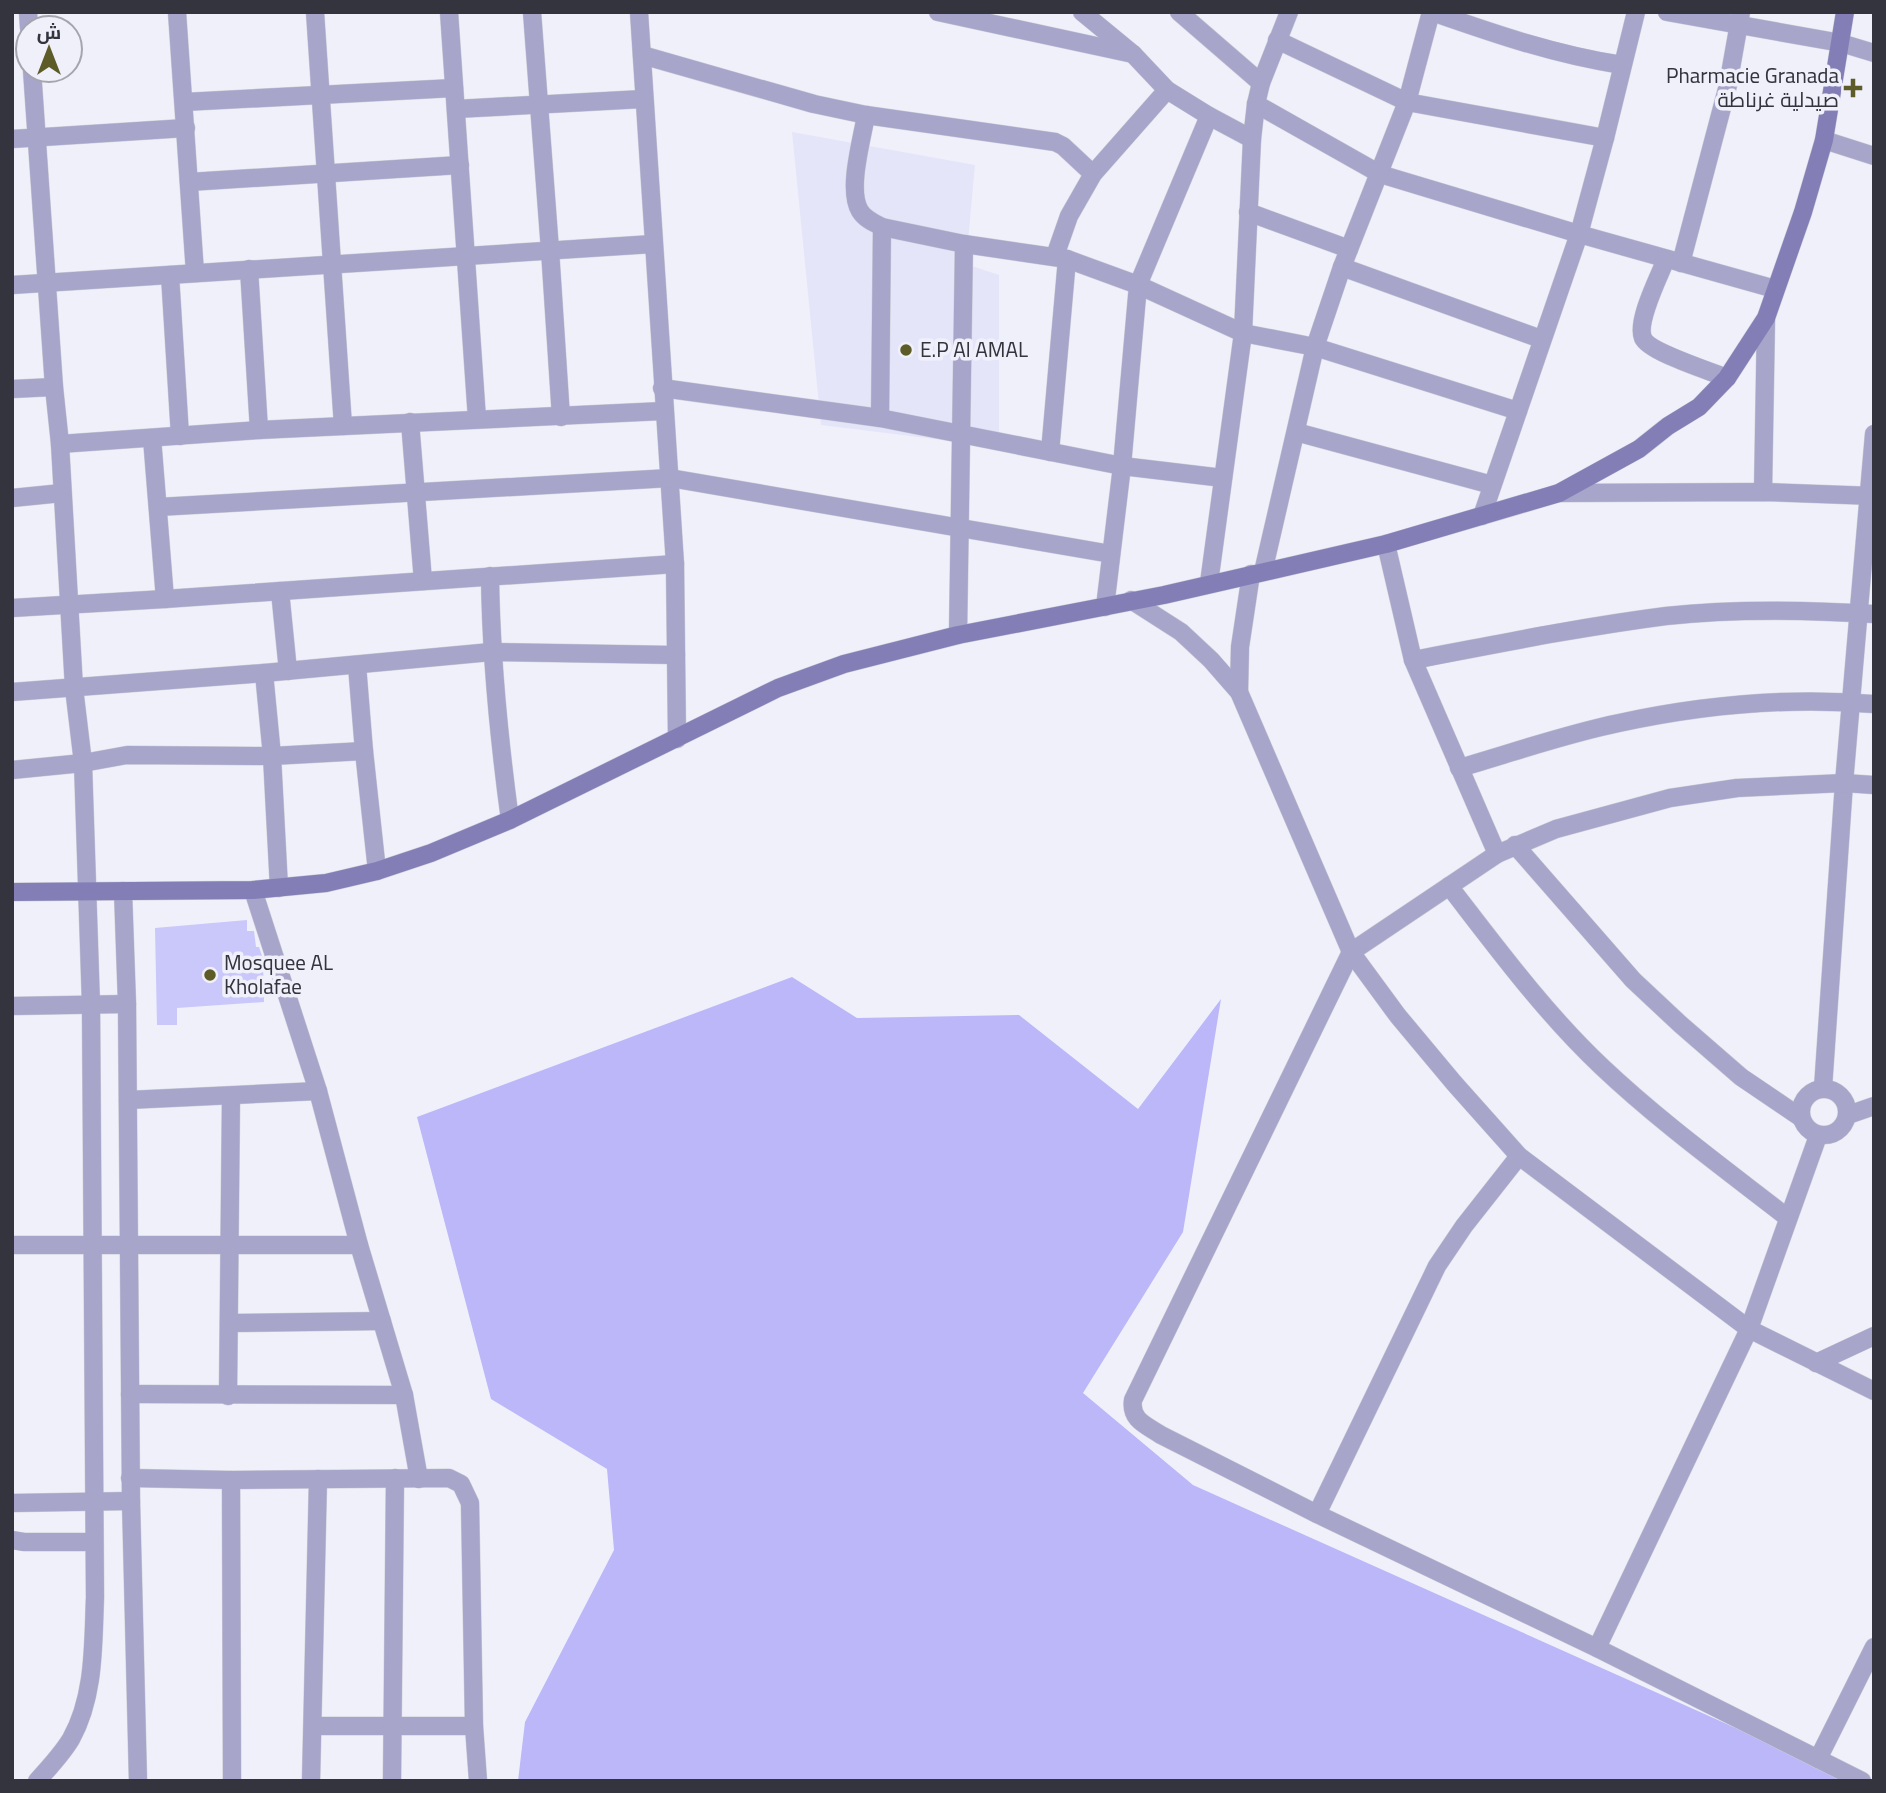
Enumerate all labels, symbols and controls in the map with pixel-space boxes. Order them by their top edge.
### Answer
north arrow [14,14,84,84]
text: ش [37,14,61,50]
place label: Pharmacie Granada صيدلية غرناطة [1666,56,1839,119]
marker: Pharmacie Granada صيدلية غرناطة [1845,80,1861,96]
place label: E.P Al AMAL [920,330,1028,369]
marker: E.P Al AMAL [898,342,914,358]
place label: Mosquee AL Kholafae [224,943,333,1006]
marker: Mosquee AL Kholafae [202,967,218,983]

